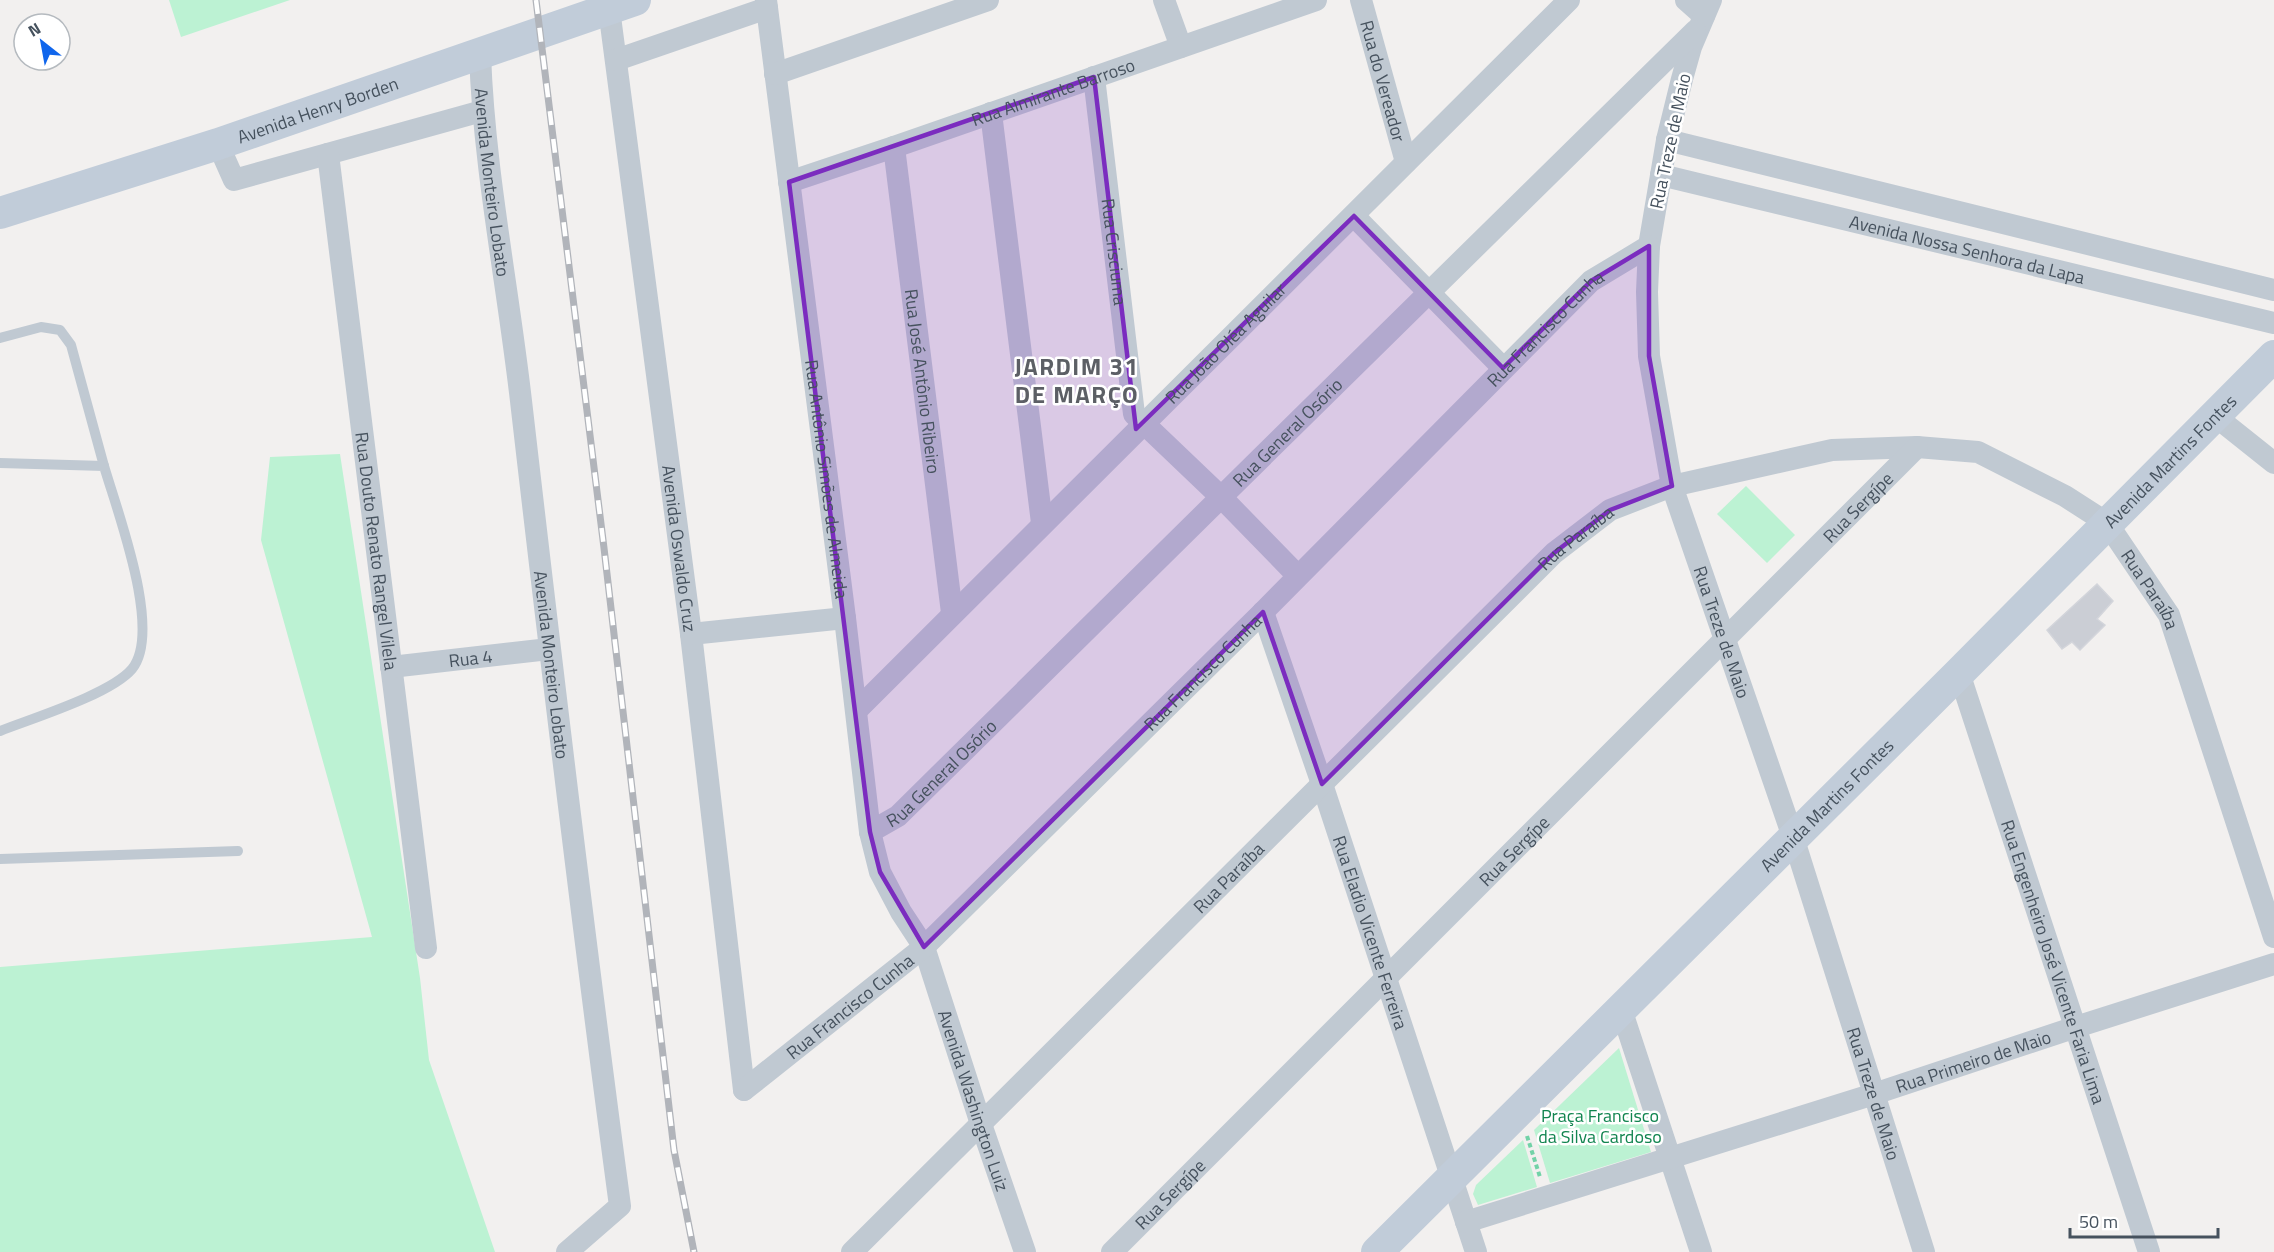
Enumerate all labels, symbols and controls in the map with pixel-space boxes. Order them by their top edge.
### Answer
north arrow [12,12,72,72]
text: N [23,16,45,42]
street label: Rua do Vereador [1354,17,1413,145]
street label: Rua Almirante Barroso [967,51,1138,133]
street label: Avenida Henry Borden [233,69,402,150]
street label: Rua Treze de Maio [1642,71,1698,211]
street label: Avenida Monteiro Lobato [468,87,517,278]
street label: Rua Crisciuma [1095,197,1134,307]
street label: Avenida Nossa Senhora da Lapa [1847,208,2088,290]
street label: Rua Francisco Cunha [1480,263,1609,393]
street label: Rua João Oléa Aguilar [1158,276,1292,409]
street label: Rua José Antônio Ribeiro [898,287,948,475]
district label: JARDIM 31 DE MARÇO [1014,348,1140,412]
street label: Rua Antônio Simões de Almeida [799,358,856,600]
street label: Rua General Osório [1226,371,1348,493]
street label: Avenida Martins Fontes [2097,388,2242,534]
street label: Rua Douto Renato Rangel Vilela [349,430,405,672]
street label: Avenida Oswaldo Cruz [655,463,704,633]
street label: Rua Sergípe [1816,465,1899,549]
street label: Rua Paraíba [1531,499,1619,576]
street label: Rua Paraíba [2115,544,2186,633]
street label: Rua Treze de Maio [1687,562,1758,702]
street label: Avenida Monteiro Lobato [527,569,577,760]
street label: Rua Francisco Cunha [1137,607,1267,737]
street label: Rua 4 [447,642,494,674]
street label: Rua General Osório [881,713,1003,834]
street label: Avenida Martins Fontes [1754,732,1899,878]
street label: Rua Sergípe [1472,809,1555,892]
street label: Rua Engenheiro José Vicente Faria Lima [1995,816,2113,1107]
street label: Rua Eladio Vicente Ferreira [1326,832,1415,1033]
street label: Rua Paraíba [1186,836,1270,919]
street label: Rua Francisco Cunha [780,947,919,1065]
street label: Avenida Washington Luiz [932,1006,1017,1195]
street label: Rua Primeiro de Maio [1892,1023,2054,1100]
street label: Rua Treze de Maio [1840,1024,1908,1163]
park label: Praça Francisco da Silva Cardoso [1538,1102,1662,1150]
street label: Rua Sergípe [1128,1152,1211,1235]
scale bar [2070,1201,2218,1239]
text: 50 m [2079,1208,2118,1235]

